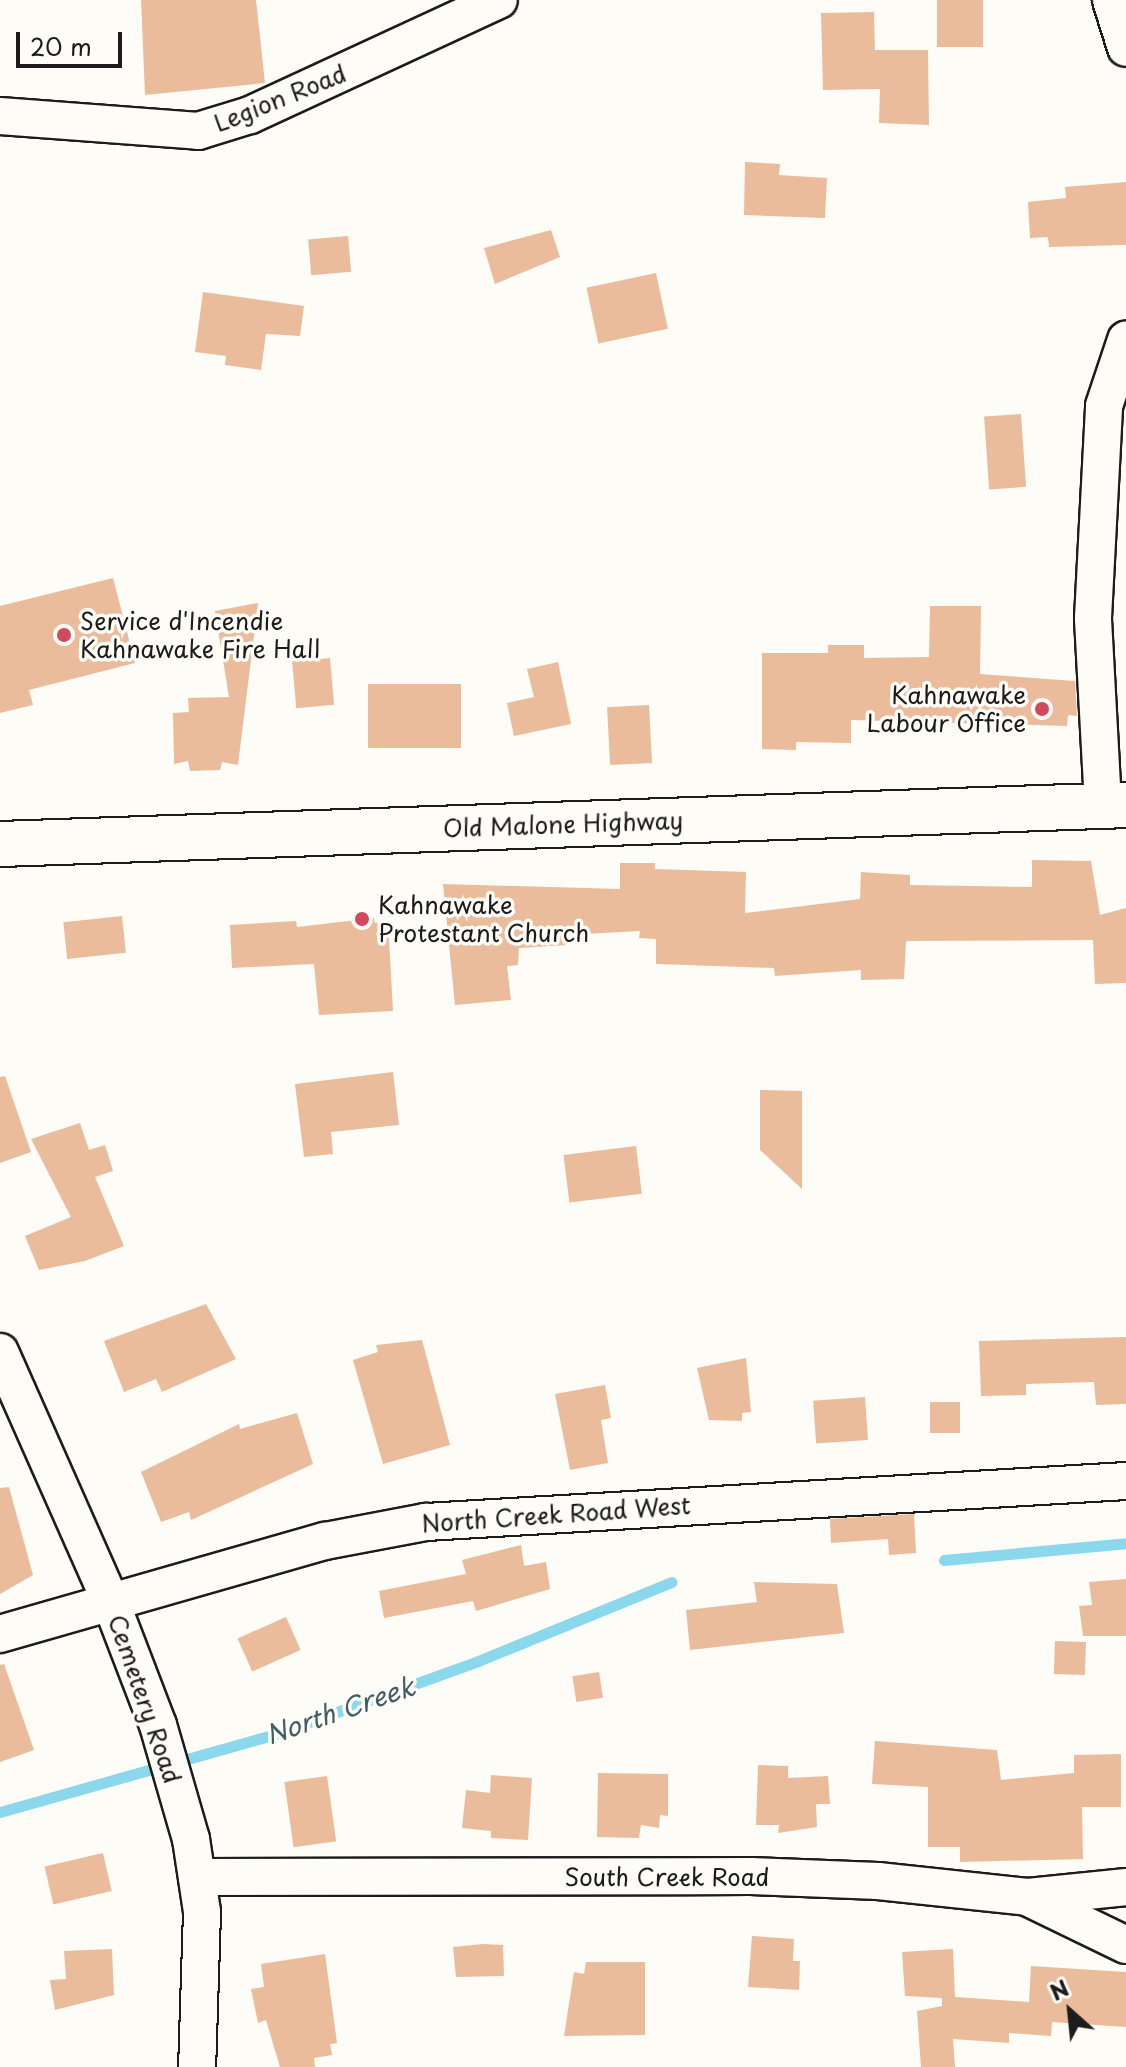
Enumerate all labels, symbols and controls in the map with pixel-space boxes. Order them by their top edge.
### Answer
scale bar [20,16,126,66]
text: 20 m [30,28,92,64]
street label: Legion Road [210,58,350,138]
place label: Service d'Incendie Kahnawake Fire Hall [80,607,321,663]
marker: Service d'Incendie Kahnawake Fire Hall [55,626,73,644]
place label: Kahnawake Labour Office [866,681,1026,737]
marker: Kahnawake Labour Office [1033,700,1051,718]
street label: Old Malone Highway [442,805,684,843]
place label: Kahnawake Protestant Church [378,891,590,947]
marker: Kahnawake Protestant Church [353,910,371,928]
street label: North Creek Road West [418,1490,694,1538]
street label: Cemetery Road [102,1610,188,1788]
water label: North Creek [261,1670,419,1750]
street label: South Creek Road [562,1863,772,1891]
north arrow [1030,1971,1110,2051]
text: N [1044,1971,1074,2008]

